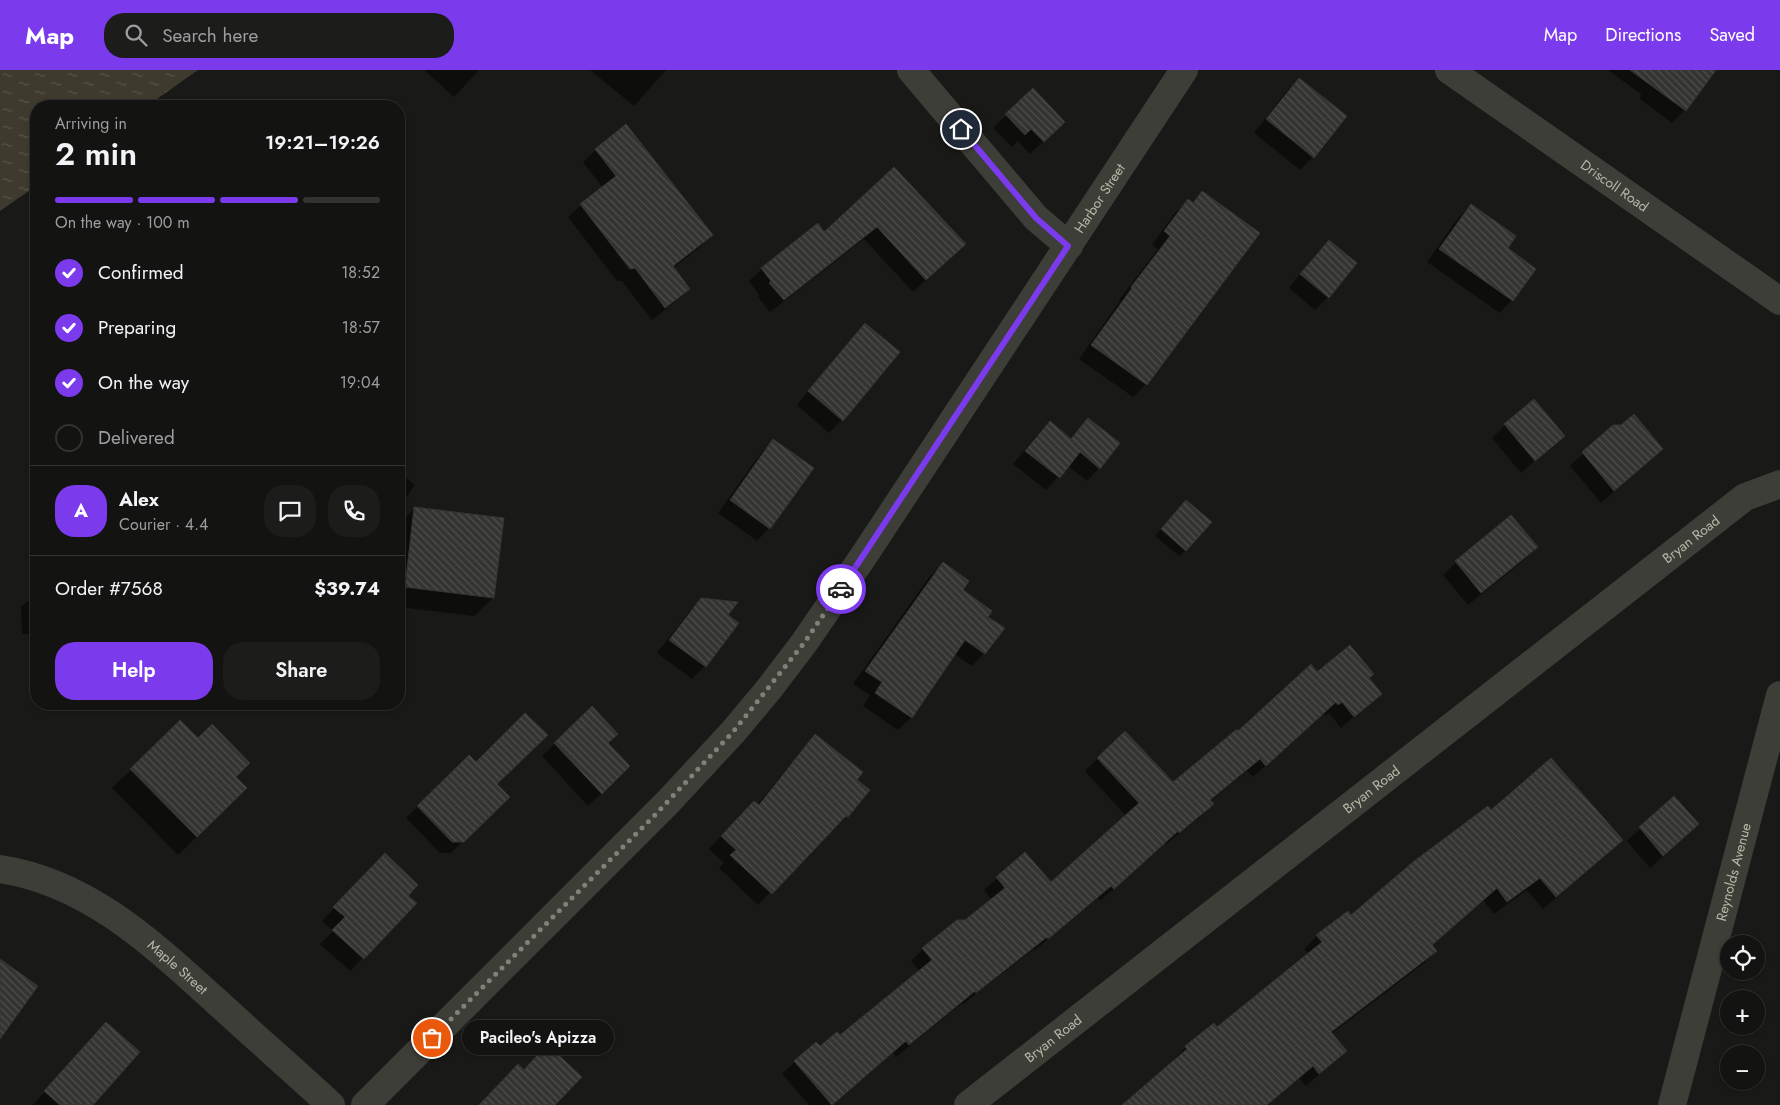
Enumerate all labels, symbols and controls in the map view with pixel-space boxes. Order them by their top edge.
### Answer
search box [104,13,454,58]
text: Map [25,18,74,53]
icon: search [122,21,150,49]
text: Search here [162,22,258,49]
text: Map [1544,22,1577,48]
text: Directions [1605,22,1681,48]
text: Saved [1709,22,1755,48]
pin [940,108,982,150]
text: Arriving in [55,112,127,135]
icon: home [947,115,975,143]
text: 19:21–19:26 [265,129,380,156]
text: 2 min [55,131,137,177]
street label: Driscoll Road [1577,155,1653,216]
street label: Harbor Street [1069,159,1130,237]
text: On the way · 100 m [55,211,190,234]
icon: check [55,259,83,287]
text: Confirmed [98,259,184,286]
text: 18:52 [341,261,380,284]
icon: check [55,314,83,342]
text: Preparing [98,314,176,341]
text: 18:57 [342,316,380,339]
icon: check [55,369,83,397]
text: On the way [98,369,189,396]
text: 19:04 [340,371,380,394]
text: Delivered [98,424,175,451]
button: chat [264,485,316,537]
button: phone [328,485,380,537]
text: Alex [119,486,159,513]
text: A [74,497,88,524]
street label: Bryan Road [1658,511,1724,568]
text: Courier · 4.4 [119,513,208,536]
courier [816,564,866,614]
text: Order #7568 [55,575,163,602]
text: $39.74 [314,575,380,602]
icon: car [827,575,855,603]
button: Help [55,642,213,700]
button: Share [223,642,380,700]
street label: Bryan Road [1338,761,1404,818]
street label: Reynolds Avenue [1711,821,1756,923]
street label: Maple Street [143,935,213,999]
map controls [1720,935,1765,1090]
button: locate [1720,935,1765,980]
button: + [1720,990,1765,1035]
street label: Bryan Road [1020,1010,1086,1067]
pin [411,1017,453,1059]
callout: Pacileo's Apizza [462,1020,614,1056]
icon: bag [418,1024,446,1052]
text: Pacileo's Apizza [480,1026,596,1049]
button: − [1720,1045,1765,1090]

